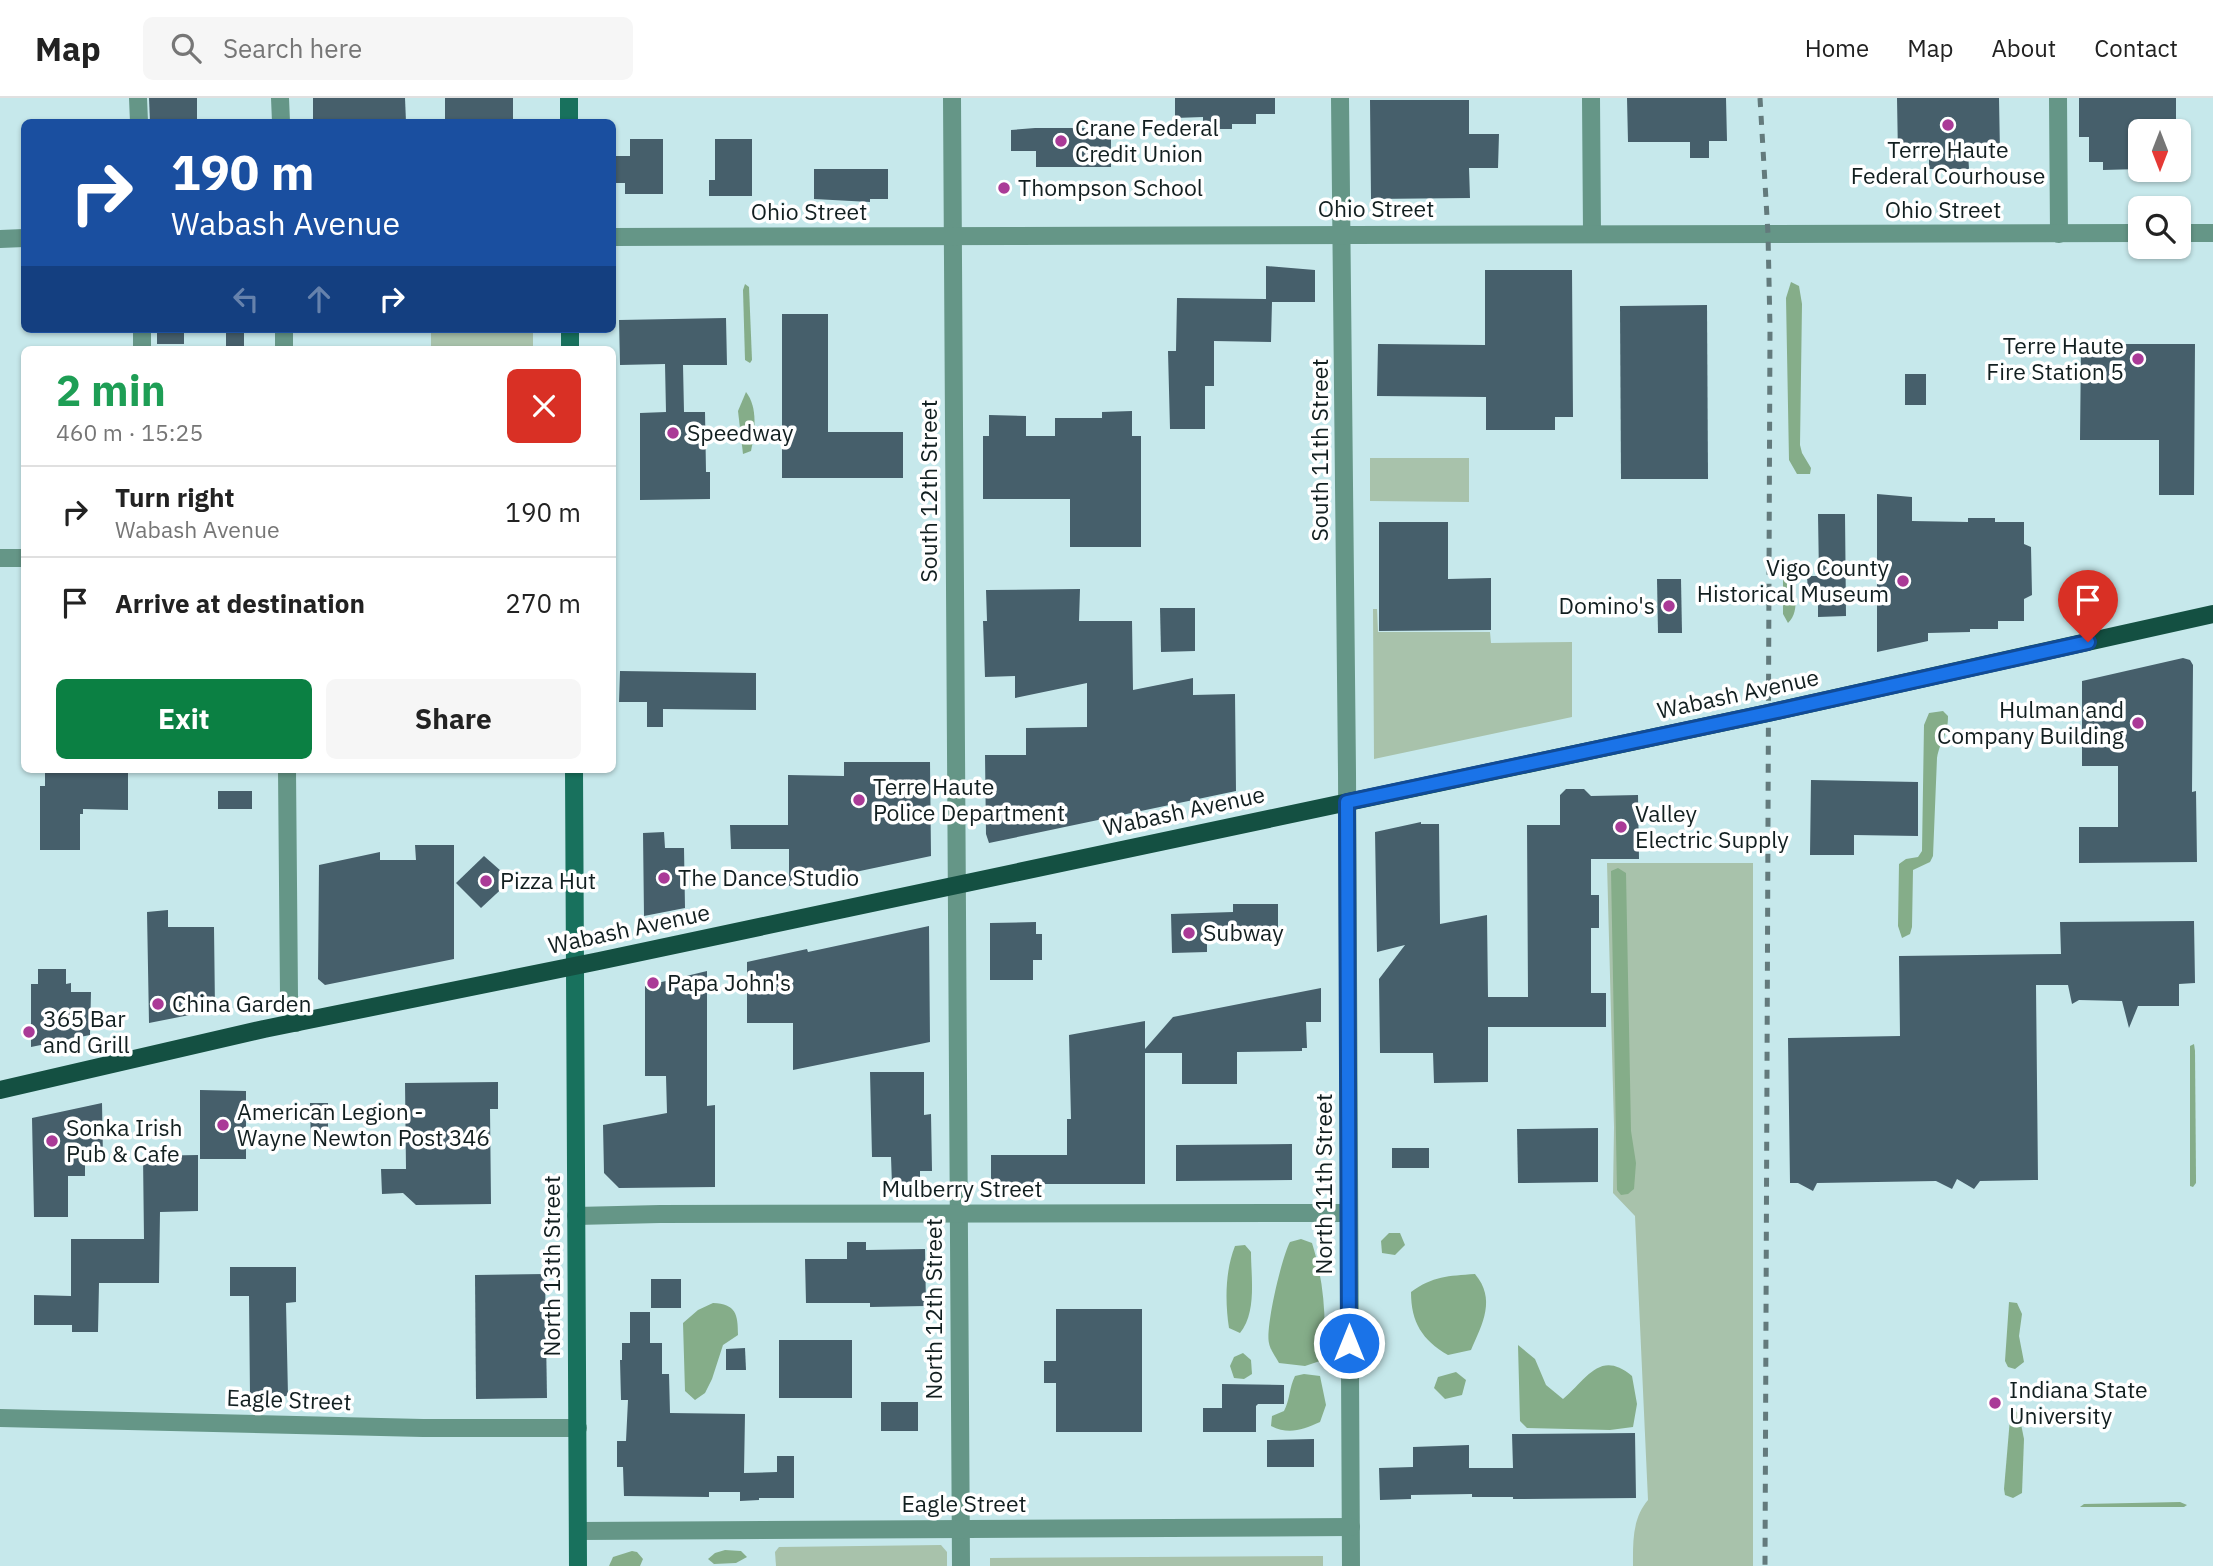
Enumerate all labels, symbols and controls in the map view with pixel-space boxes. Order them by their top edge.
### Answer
search box [143,17,633,80]
text: Map [35,27,101,70]
icon: search [167,29,205,67]
text: Search here [223,31,362,65]
text: Home [1805,32,1869,64]
text: Map [1907,32,1953,64]
text: About [1991,32,2056,64]
text: Contact [2094,32,2178,64]
place label: Crane Federal Credit Union [1075,112,1219,168]
marker: Terre Haute Federal Courhouse [1940,117,1956,133]
north arrow [2128,119,2191,182]
map controls [2128,119,2191,259]
marker: Crane Federal Credit Union [1053,133,1069,149]
place label: Terre Haute Federal Courhouse [1851,134,2045,190]
text: 190 m [171,140,315,203]
icon: right [56,147,147,238]
place label: Thompson School [1018,172,1203,202]
marker: Thompson School [996,180,1012,196]
street label: Ohio Street [1318,193,1434,223]
street label: Ohio Street [1885,194,2001,224]
street label: Ohio Street [751,196,867,226]
button: search [2128,196,2191,259]
text: Wabash Avenue [171,202,400,244]
icon: left [227,280,265,318]
icon: ahead [300,280,338,318]
icon: right [373,280,411,318]
place label: Terre Haute Fire Station 5 [1986,330,2124,386]
marker: Terre Haute Fire Station 5 [2130,351,2146,367]
street label: South 11th Street [1304,358,1334,542]
text: 2 min [56,363,166,418]
button: close [507,369,581,443]
street label: South 12th Street [913,399,943,583]
text: 460 m · 15:25 [56,417,203,447]
place label: Speedway [687,417,794,447]
marker: Speedway [665,425,681,441]
text: Turn right [115,480,234,514]
icon: right [56,493,94,531]
text: 190 m [505,495,581,529]
text: Wabash Avenue [115,514,280,544]
place label: Vigo County Historical Museum [1697,552,1890,608]
pin [2058,570,2118,642]
marker: Vigo County Historical Museum [1895,573,1911,589]
icon: arrive [2069,581,2107,619]
icon: arrive [56,584,94,622]
text: Arrive at destination [115,586,365,620]
text: 270 m [505,586,581,620]
place label: Domino's [1559,590,1655,620]
marker: Domino's [1661,598,1677,614]
street label: Wabash Avenue [1654,661,1821,725]
button: Exit [56,679,312,759]
button: Share [326,679,581,759]
place label: Hulman and Company Building [1937,694,2124,750]
marker: Hulman and Company Building [2130,715,2146,731]
place label: Terre Haute Police Department [873,771,1065,827]
street label: Wabash Avenue [1100,778,1267,842]
marker: Terre Haute Police Department [851,792,867,808]
place label: Valley Electric Supply [1635,798,1789,854]
marker: Valley Electric Supply [1613,819,1629,835]
place label: The Dance Studio [678,862,859,892]
place label: Pizza Hut [500,865,596,895]
marker: The Dance Studio [656,870,672,886]
marker: Pizza Hut [478,873,494,889]
street label: Wabash Avenue [545,896,712,960]
place label: Subway [1203,917,1284,947]
marker: Subway [1181,925,1197,941]
place label: Papa John's [667,967,791,997]
marker: Papa John's [645,975,661,991]
place label: China Garden [172,988,311,1018]
marker: China Garden [150,996,166,1012]
place label: 365 Bar and Grill [43,1003,130,1059]
marker: 365 Bar and Grill [21,1024,37,1040]
street label: North 11th Street [1308,1093,1338,1275]
place label: American Legion - Wayne Newton Post 346 [237,1096,490,1152]
place label: Sonka Irish Pub & Cafe [66,1112,183,1168]
marker: American Legion - Wayne Newton Post 346 [215,1117,231,1133]
marker: Sonka Irish Pub & Cafe [44,1133,60,1149]
street label: Mulberry Street [881,1173,1043,1203]
street label: North 13th Street [536,1175,566,1357]
street label: North 12th Street [918,1218,948,1400]
position arrow [1312,1306,1386,1380]
place label: Indiana State University [2009,1374,2148,1430]
street label: Eagle Street [226,1382,352,1416]
marker: Indiana State University [1987,1395,2003,1411]
street label: Eagle Street [901,1488,1027,1518]

